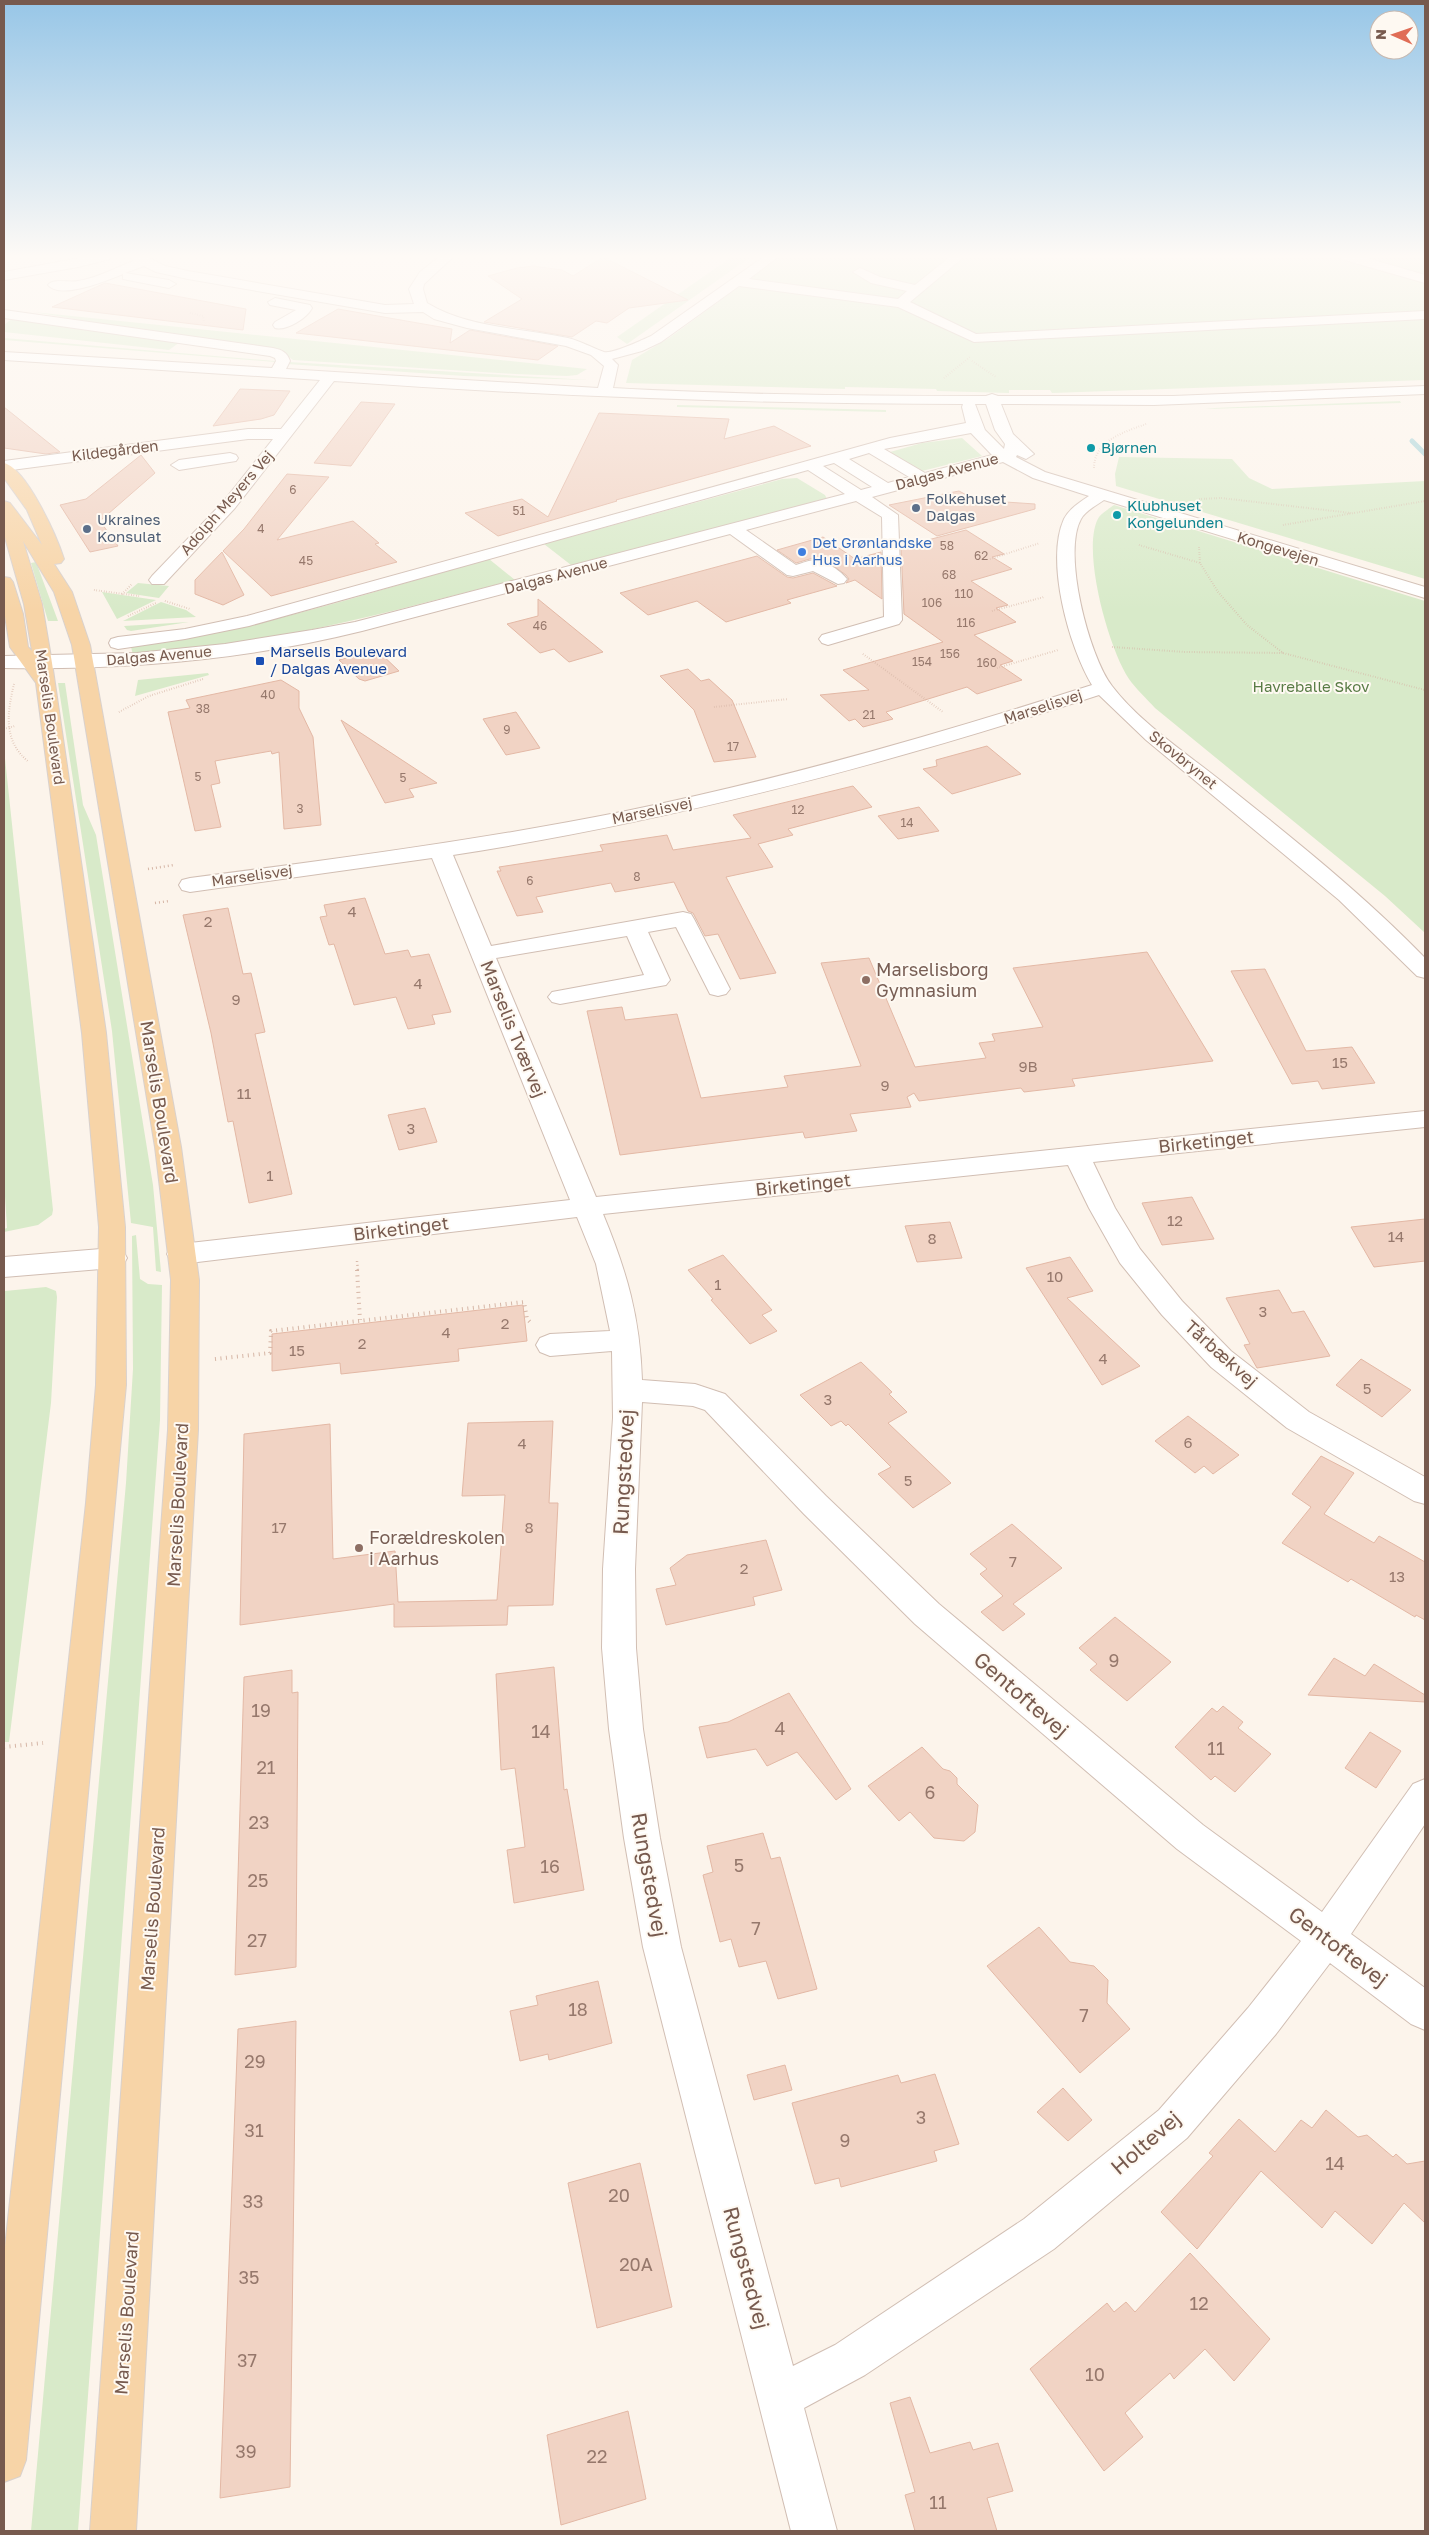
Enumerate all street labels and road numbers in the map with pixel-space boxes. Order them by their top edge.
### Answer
street label: Kildegården [70,436,159,464]
street label: Adolph Meyers Vej [176,446,277,558]
street label: Dalgas Avenue [893,449,1001,493]
street label: Kongevejen [1235,527,1321,569]
street label: Dalgas Avenue [502,553,610,597]
street label: Dalgas Avenue [105,641,213,669]
street label: Marselis Boulevard [33,648,69,786]
street label: Marselisvej [1001,685,1084,727]
street label: Skovbrynet [1146,726,1221,792]
street label: Marselisvej [610,793,694,827]
street label: Marselisvej [210,860,293,890]
street label: Marselis Tværvej [476,957,551,1100]
street label: Marselis Boulevard [136,1019,184,1185]
street label: Birketinget [1157,1125,1255,1157]
street label: Birketinget [754,1168,852,1200]
street label: Birketinget [352,1211,450,1245]
street label: Tårbækvej [1181,1315,1263,1392]
street label: Rungstedvej [607,1408,639,1536]
street label: Marselis Boulevard [162,1422,192,1588]
street label: Gentoftevej [969,1646,1075,1743]
street label: Rungstedvej [626,1810,674,1939]
street label: Marselis Boulevard [135,1826,169,1992]
street label: Gentoftevej [1284,1900,1393,1992]
street label: Holtevej [1105,2105,1186,2180]
street label: Rungstedvej [718,2203,776,2332]
street label: Marselis Boulevard [109,2230,143,2396]

